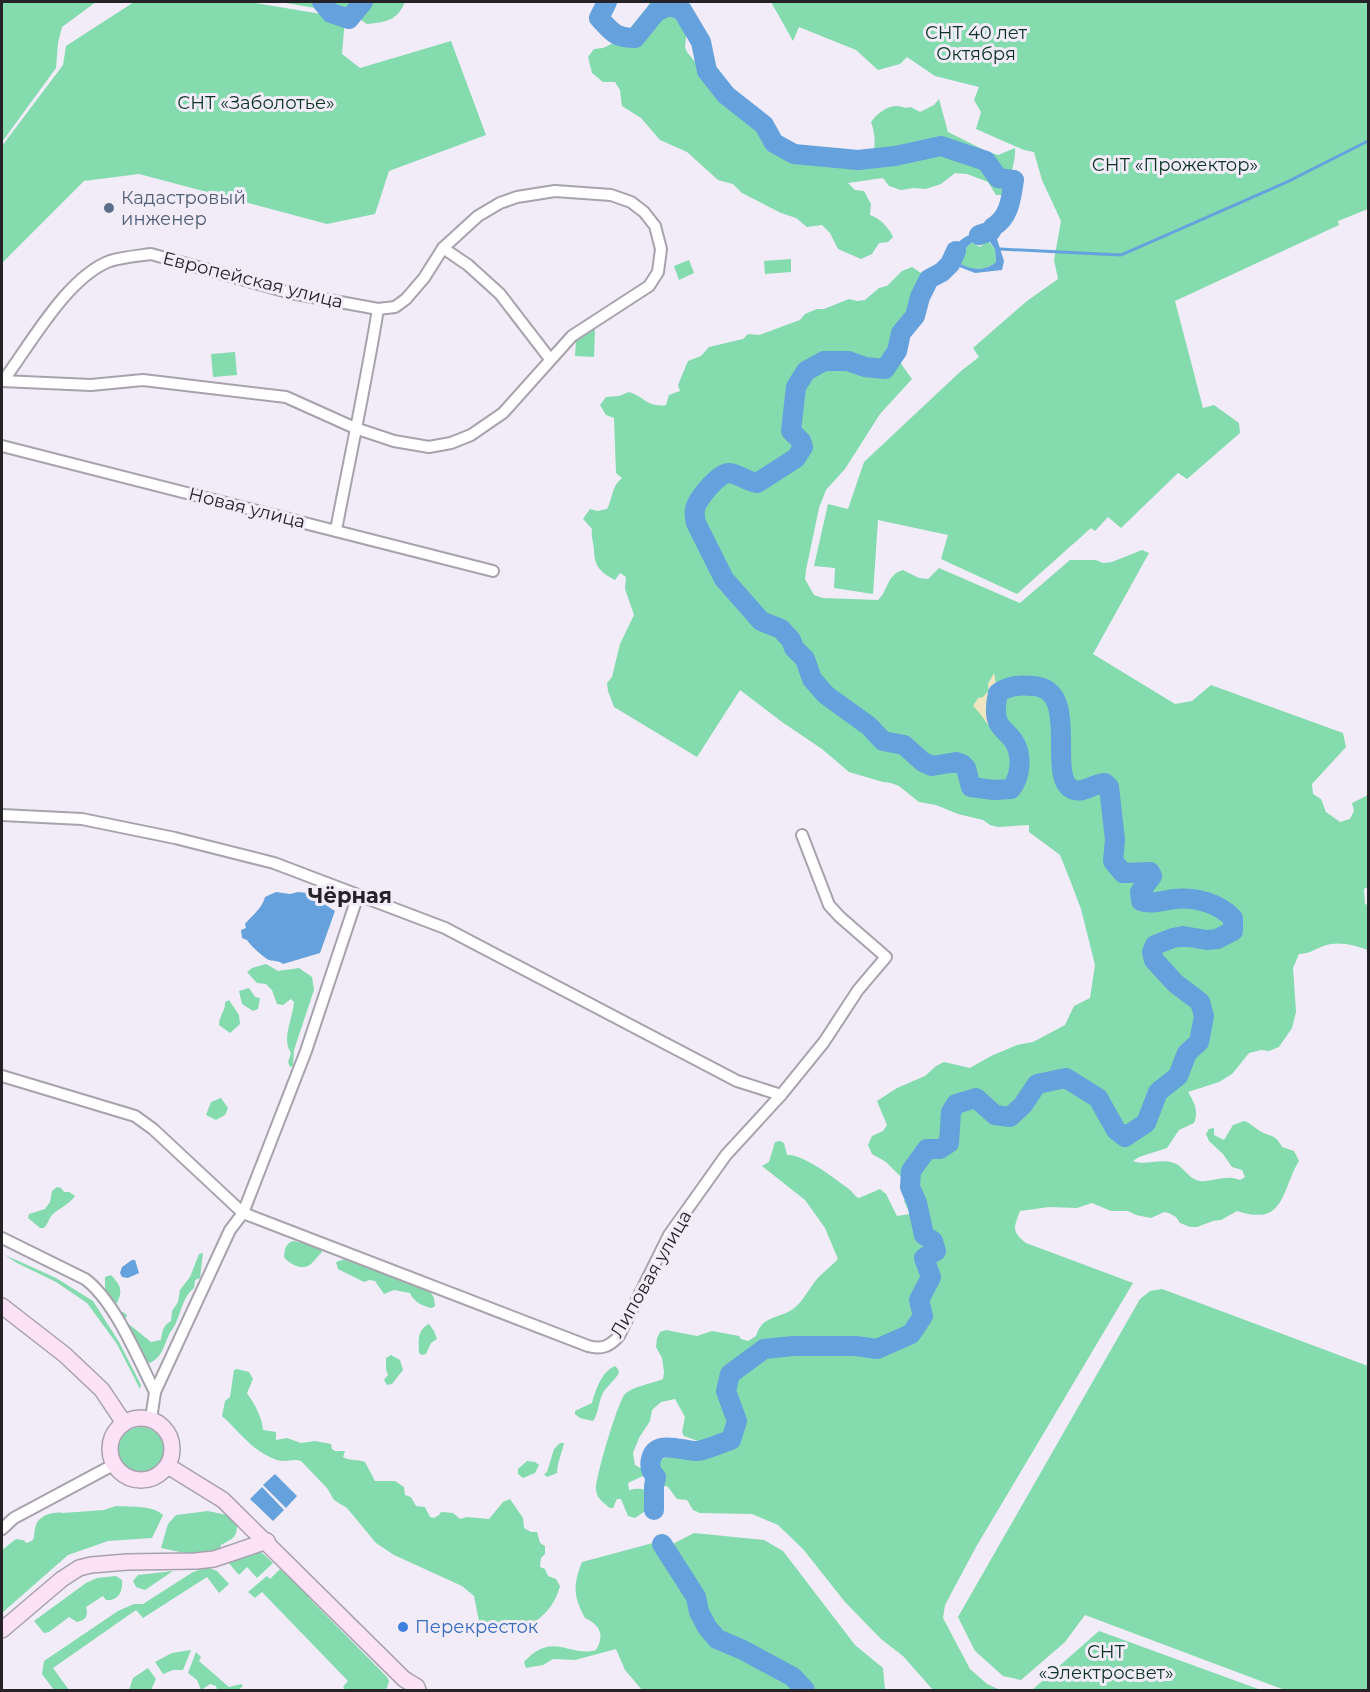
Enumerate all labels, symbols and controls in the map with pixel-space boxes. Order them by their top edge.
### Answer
park label: СНТ 40 лет Октября [925,22,1028,65]
park label: СНТ «Заболотье» [177,92,335,114]
park label: СНТ «Прожектор» [1092,154,1258,176]
place label: Кадастровый инженер [121,187,246,230]
marker: Кадастровый инженер [102,201,116,215]
street label: Европейская улица [161,247,345,313]
street label: Новая улица [186,483,308,533]
district label: Чёрная [308,883,392,908]
street label: Липовая улица [606,1206,696,1342]
place label: Перекресток [415,1616,539,1638]
marker: Перекресток [396,1620,410,1634]
park label: СНТ «Электросвет» [1039,1641,1173,1684]

